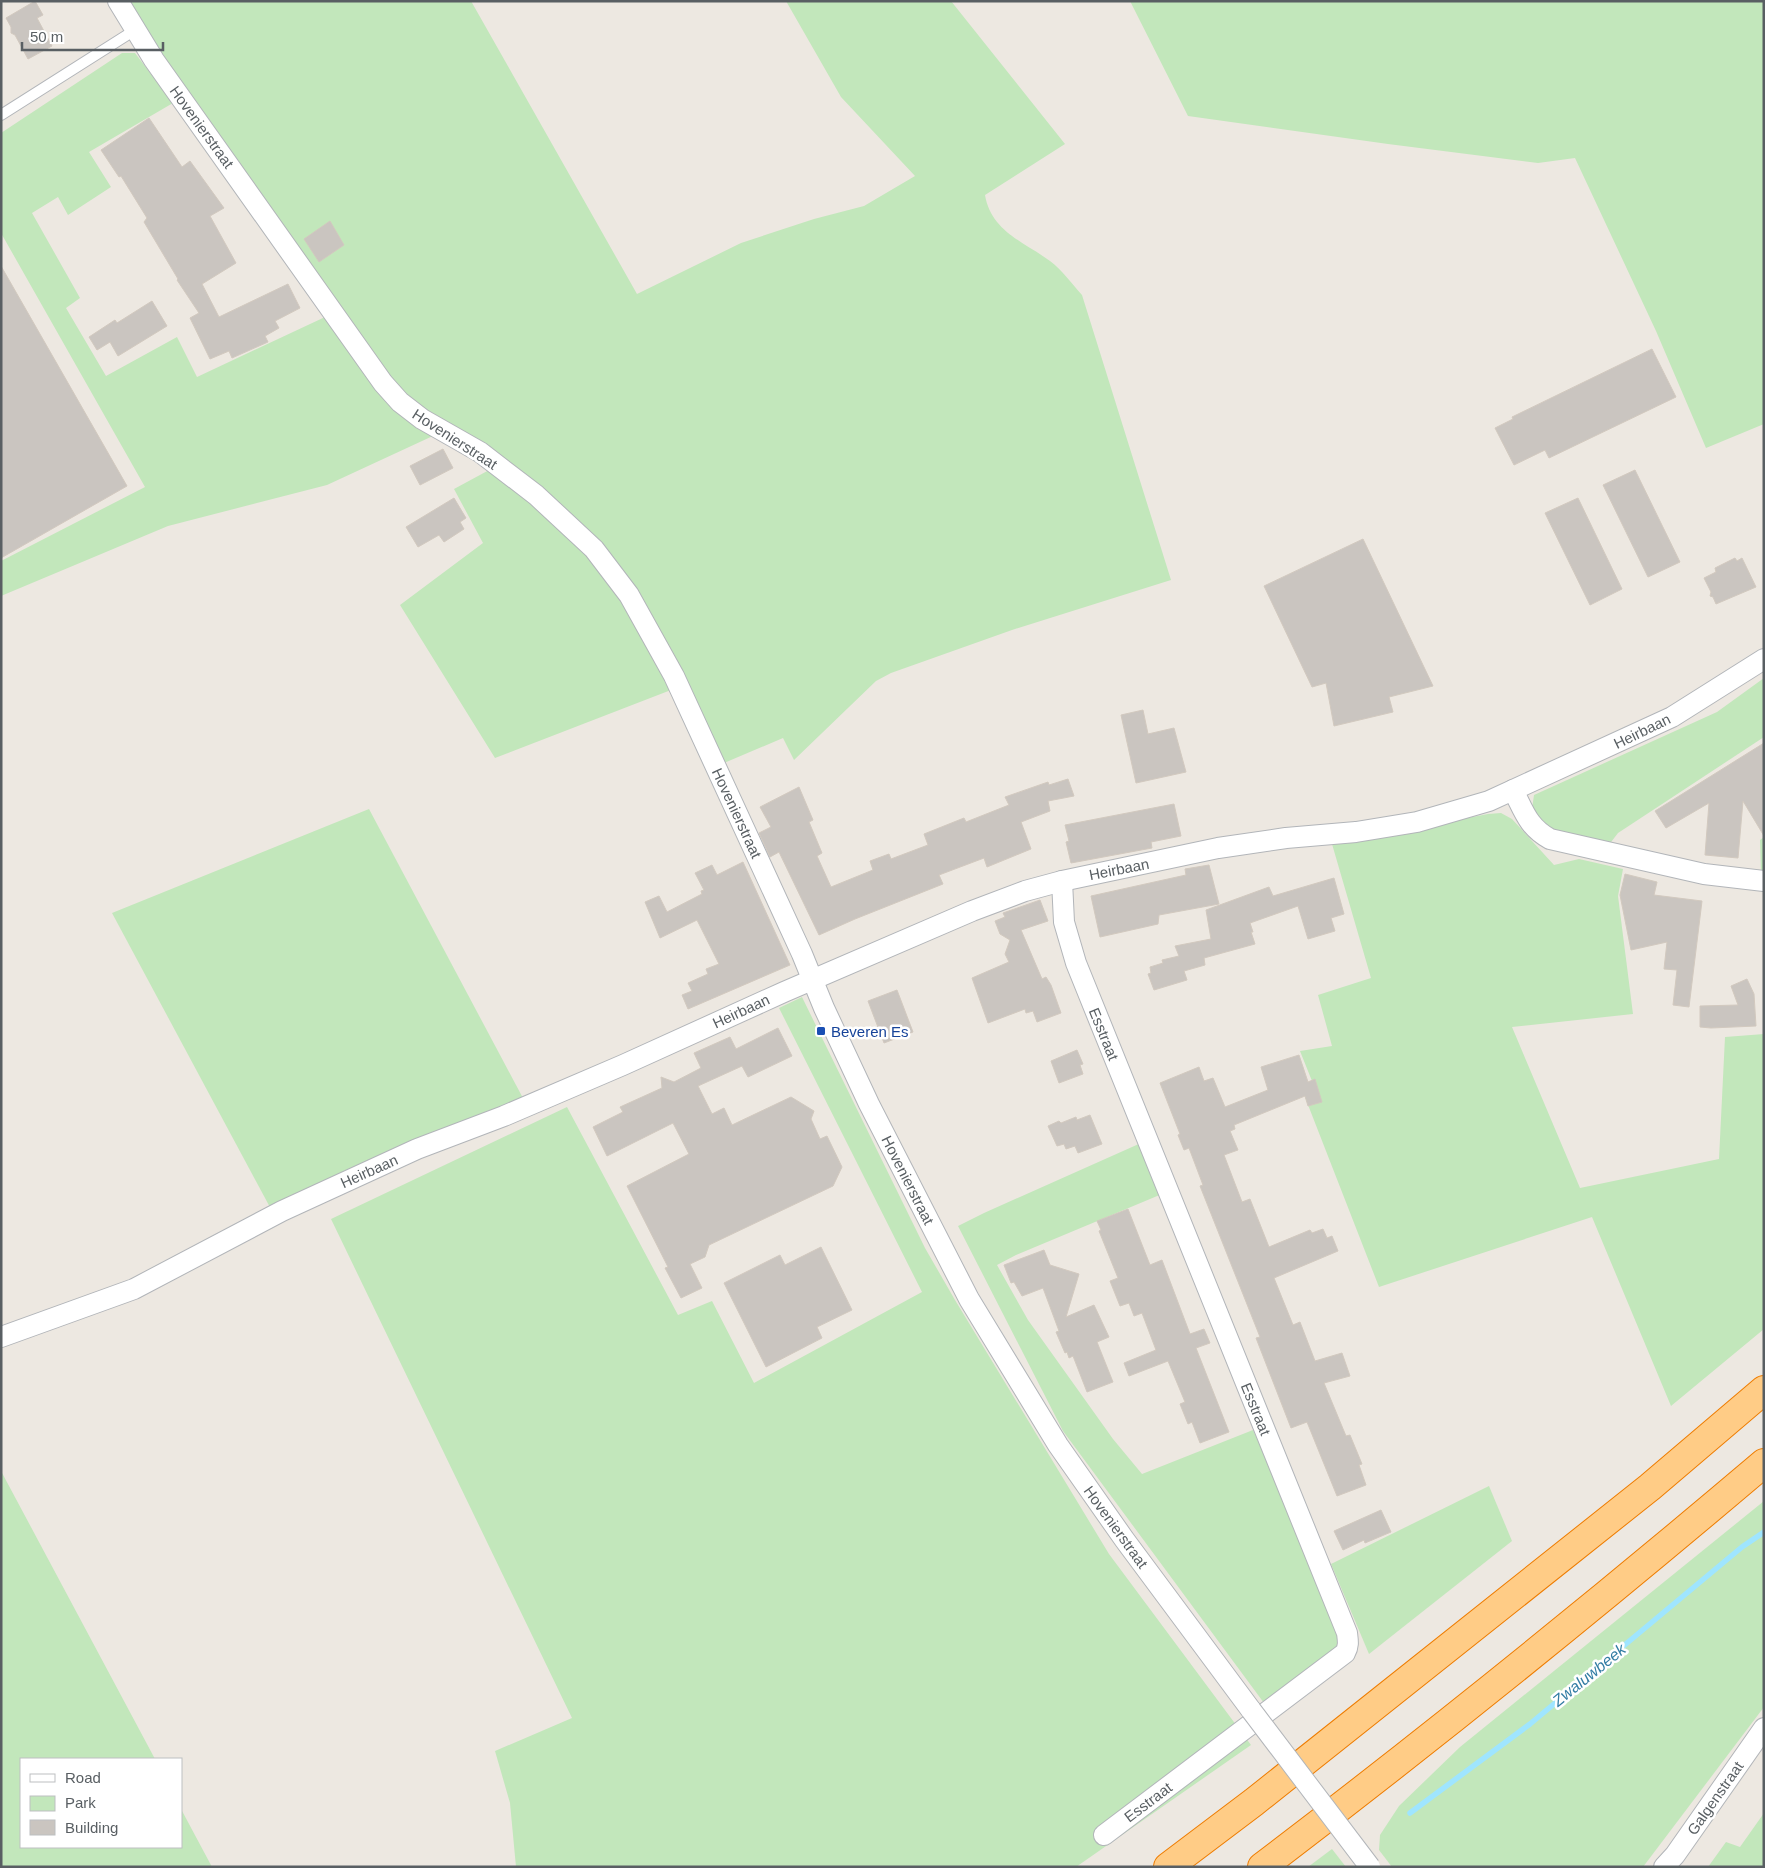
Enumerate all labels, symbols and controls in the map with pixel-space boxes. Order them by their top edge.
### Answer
scale bar [22,20,164,52]
text: 50 m [30,28,63,45]
street label: Hovenierstraat [166,83,238,172]
street label: Hovenierstraat [409,405,501,473]
street label: Heirbaan [1611,710,1673,752]
street label: Hovenierstraat [709,765,766,862]
street label: Heirbaan [1087,855,1151,883]
street label: Heirbaan [710,990,772,1032]
street label: Esstraat [1086,1005,1122,1063]
place label: Beveren Es [831,1023,909,1040]
marker: Beveren Es [815,1025,827,1037]
street label: Hovenierstraat [878,1133,938,1228]
street label: Heirbaan [338,1151,400,1191]
street label: Esstraat [1238,1380,1274,1438]
street label: Hovenierstraat [1080,1483,1152,1572]
water label: Zwaluwbeek [1548,1640,1630,1710]
street label: Galgenstraat [1683,1757,1747,1838]
legend [20,1758,182,1848]
text: Road [65,1769,101,1786]
street label: Esstraat [1121,1778,1176,1825]
text: Park [65,1794,96,1811]
text: Building [65,1819,118,1836]

